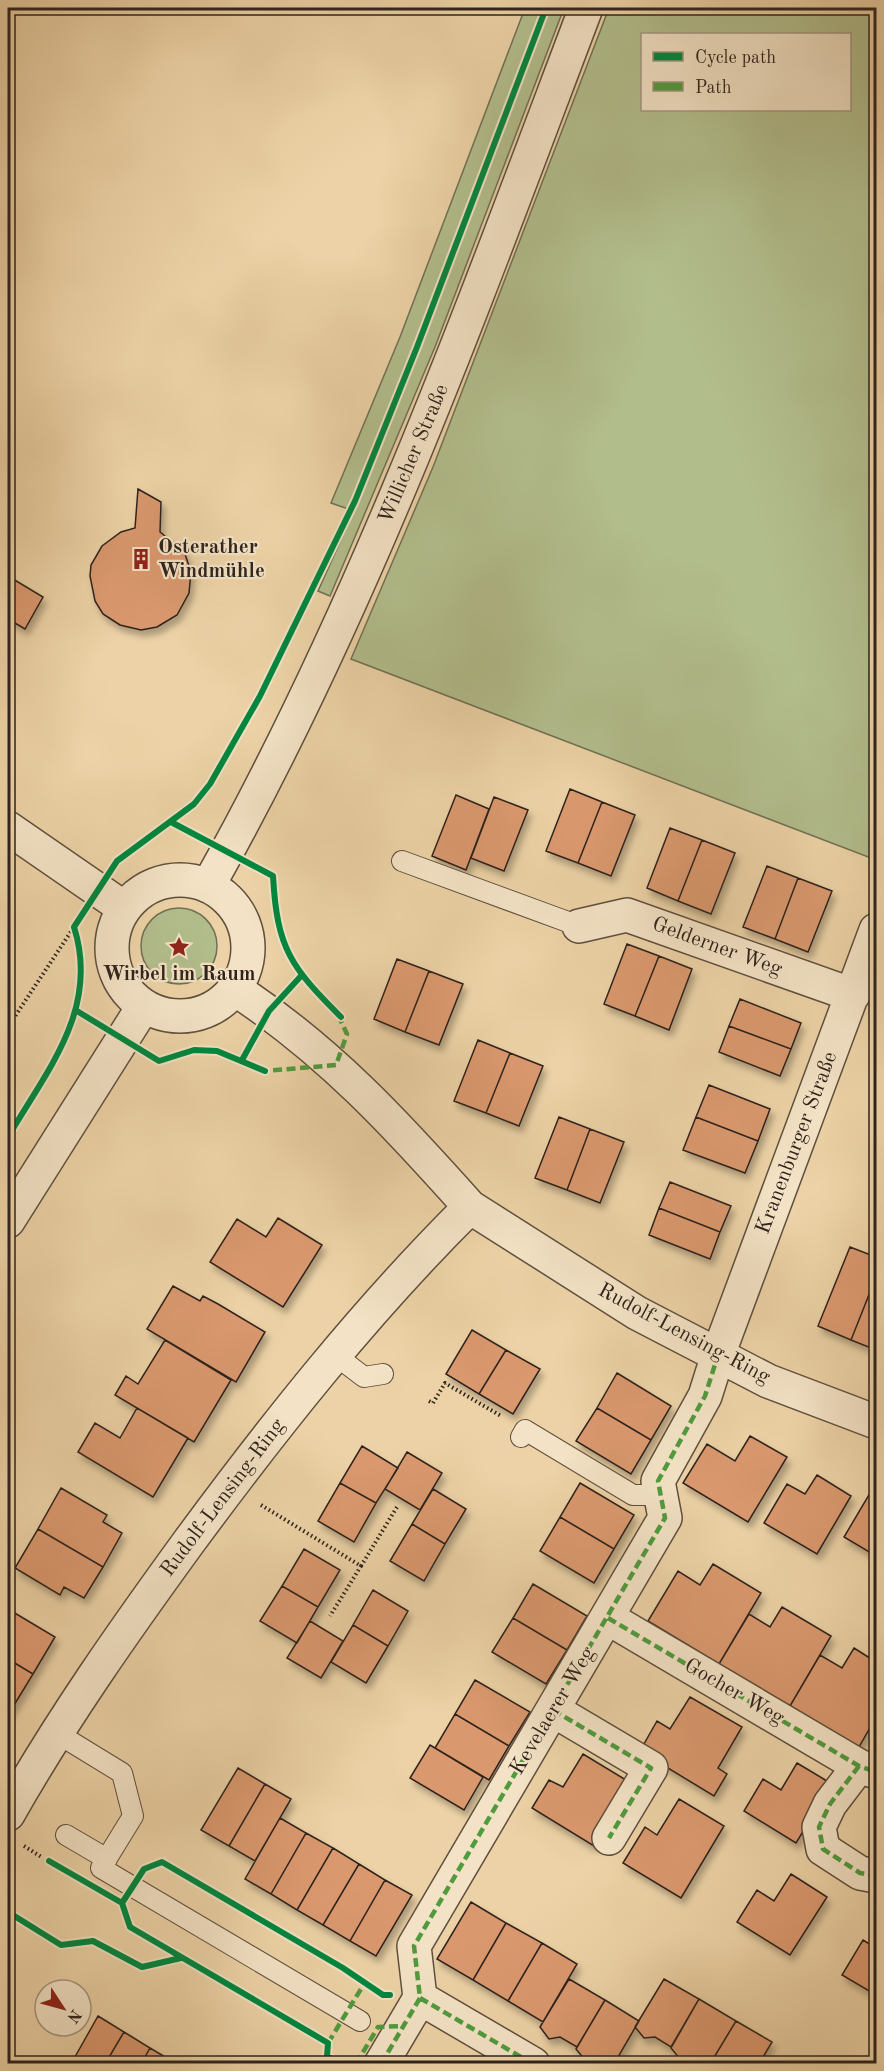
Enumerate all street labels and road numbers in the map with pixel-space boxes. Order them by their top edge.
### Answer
street label: Willicher Straße [375,381,453,527]
street label: Gelderner Weg [649,914,785,980]
street label: Kranenburger Straße [753,1049,841,1237]
street label: Rudolf-Lensing-Ring [594,1280,774,1389]
street label: Rudolf-Lensing-Ring [157,1415,289,1581]
street label: Kevelaerer Weg [507,1643,600,1779]
street label: Gocher Weg [680,1655,788,1729]

